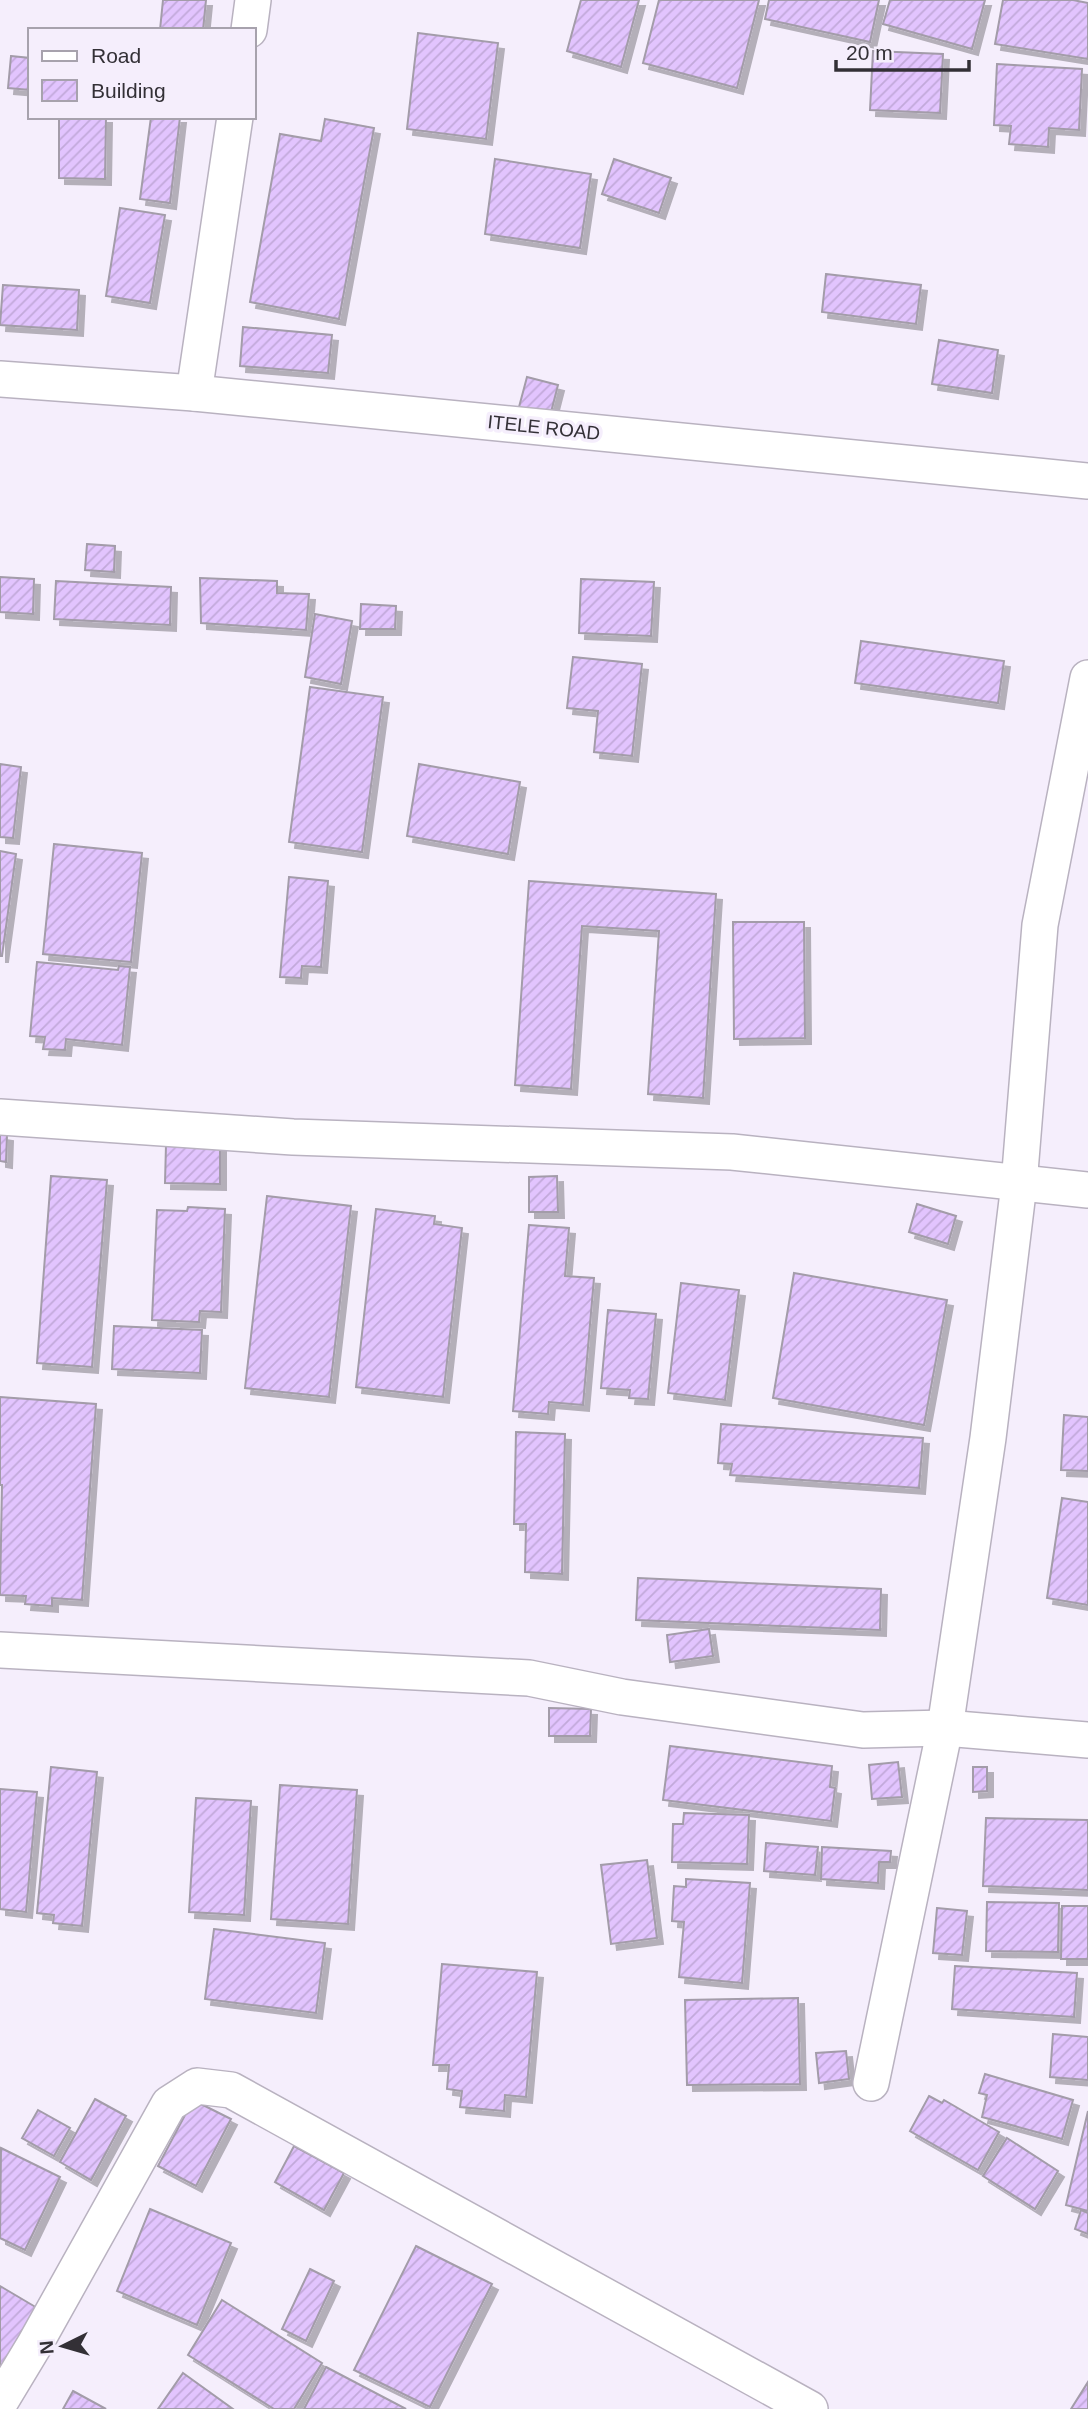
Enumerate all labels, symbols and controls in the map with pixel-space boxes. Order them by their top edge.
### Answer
legend [28,28,256,119]
scale bar [836,28,969,72]
text: 20 m [846,41,893,64]
text: Road [91,44,141,67]
text: Building [91,79,166,102]
street label: ITELE ROAD [487,411,601,444]
north arrow [28,2311,98,2381]
text: N [36,2340,58,2355]

